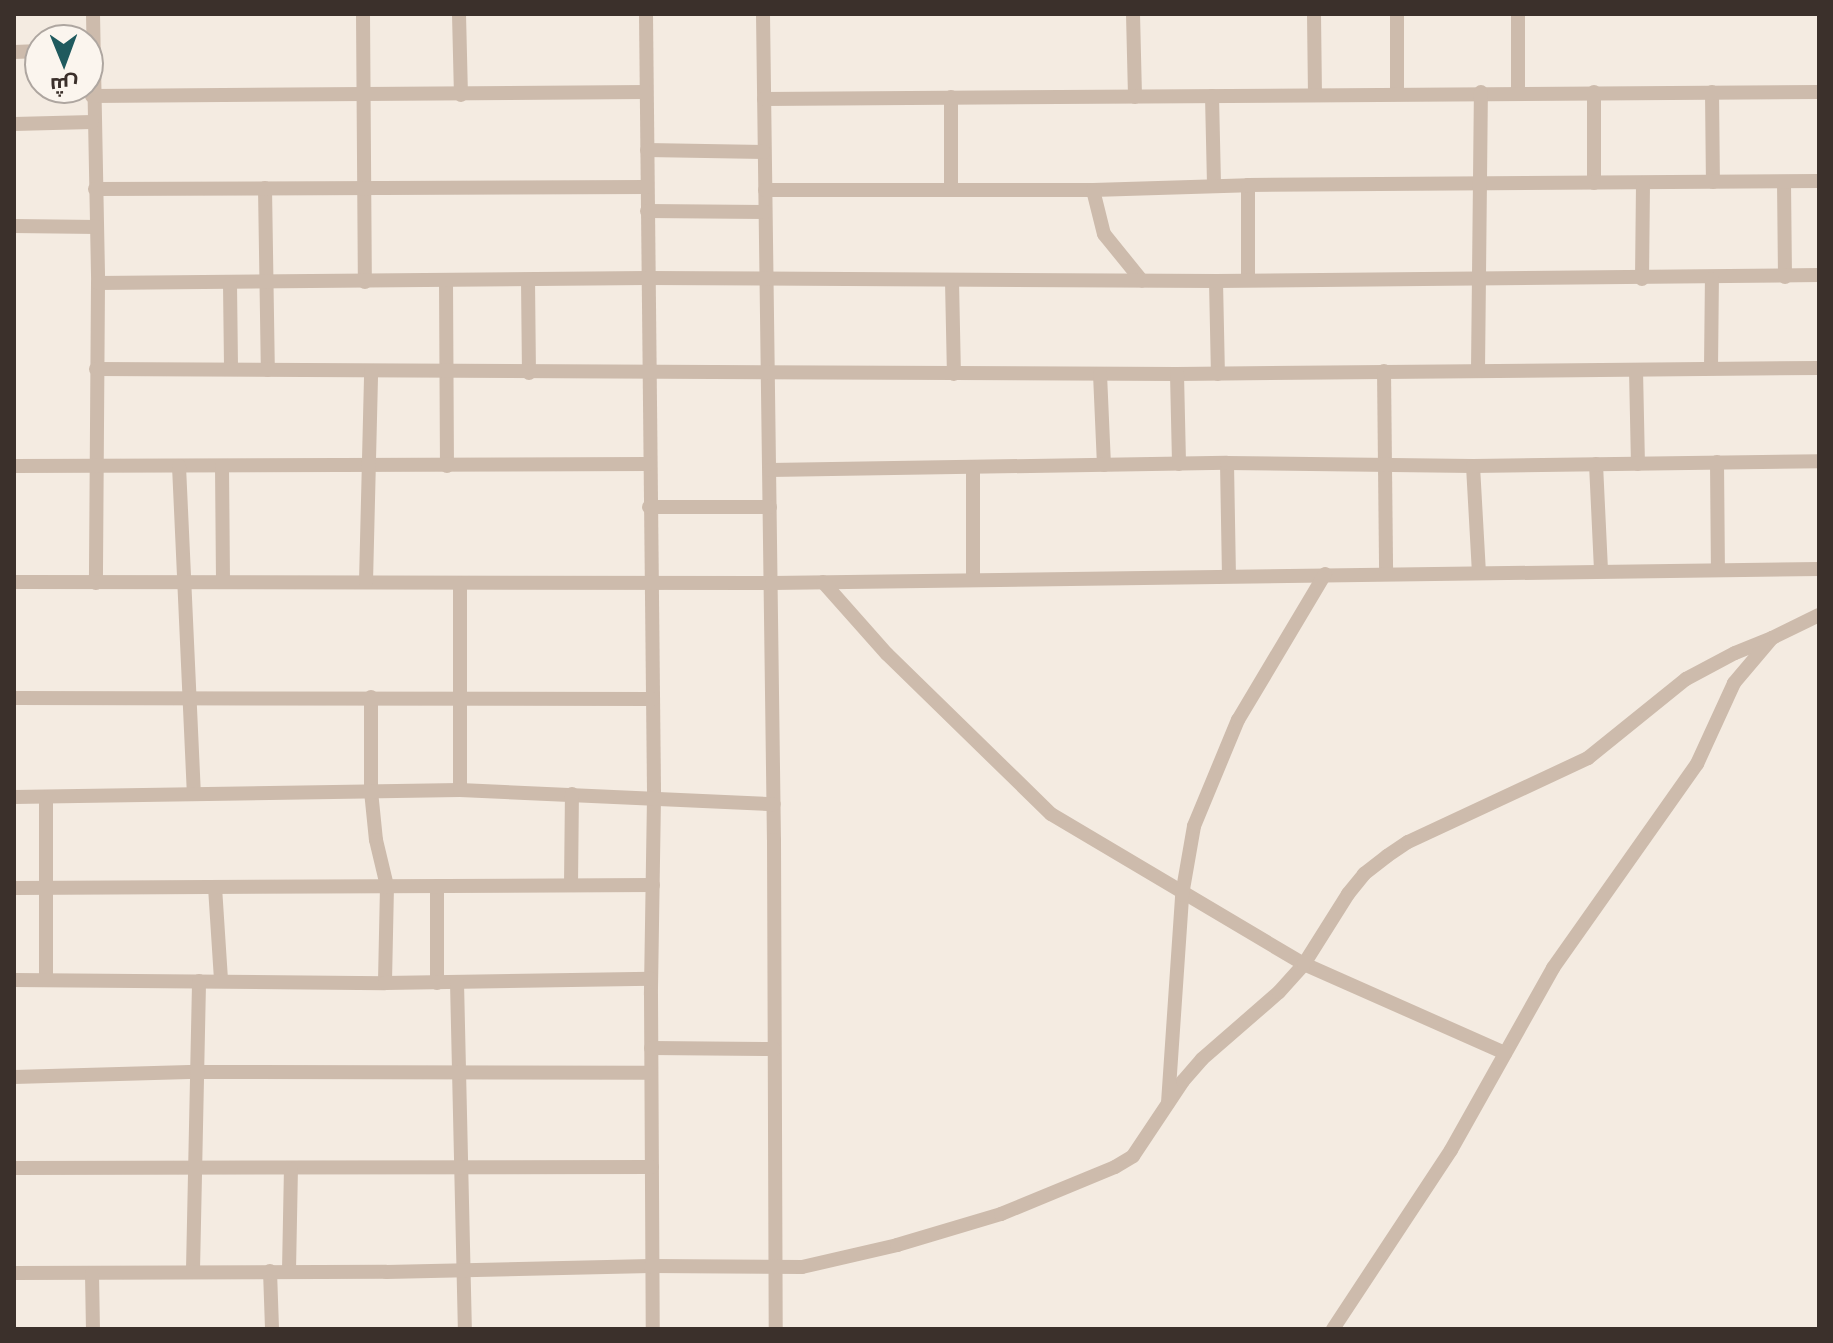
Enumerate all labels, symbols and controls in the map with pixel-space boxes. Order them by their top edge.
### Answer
north arrow [24,24,104,104]
text: ش [50,73,79,99]

